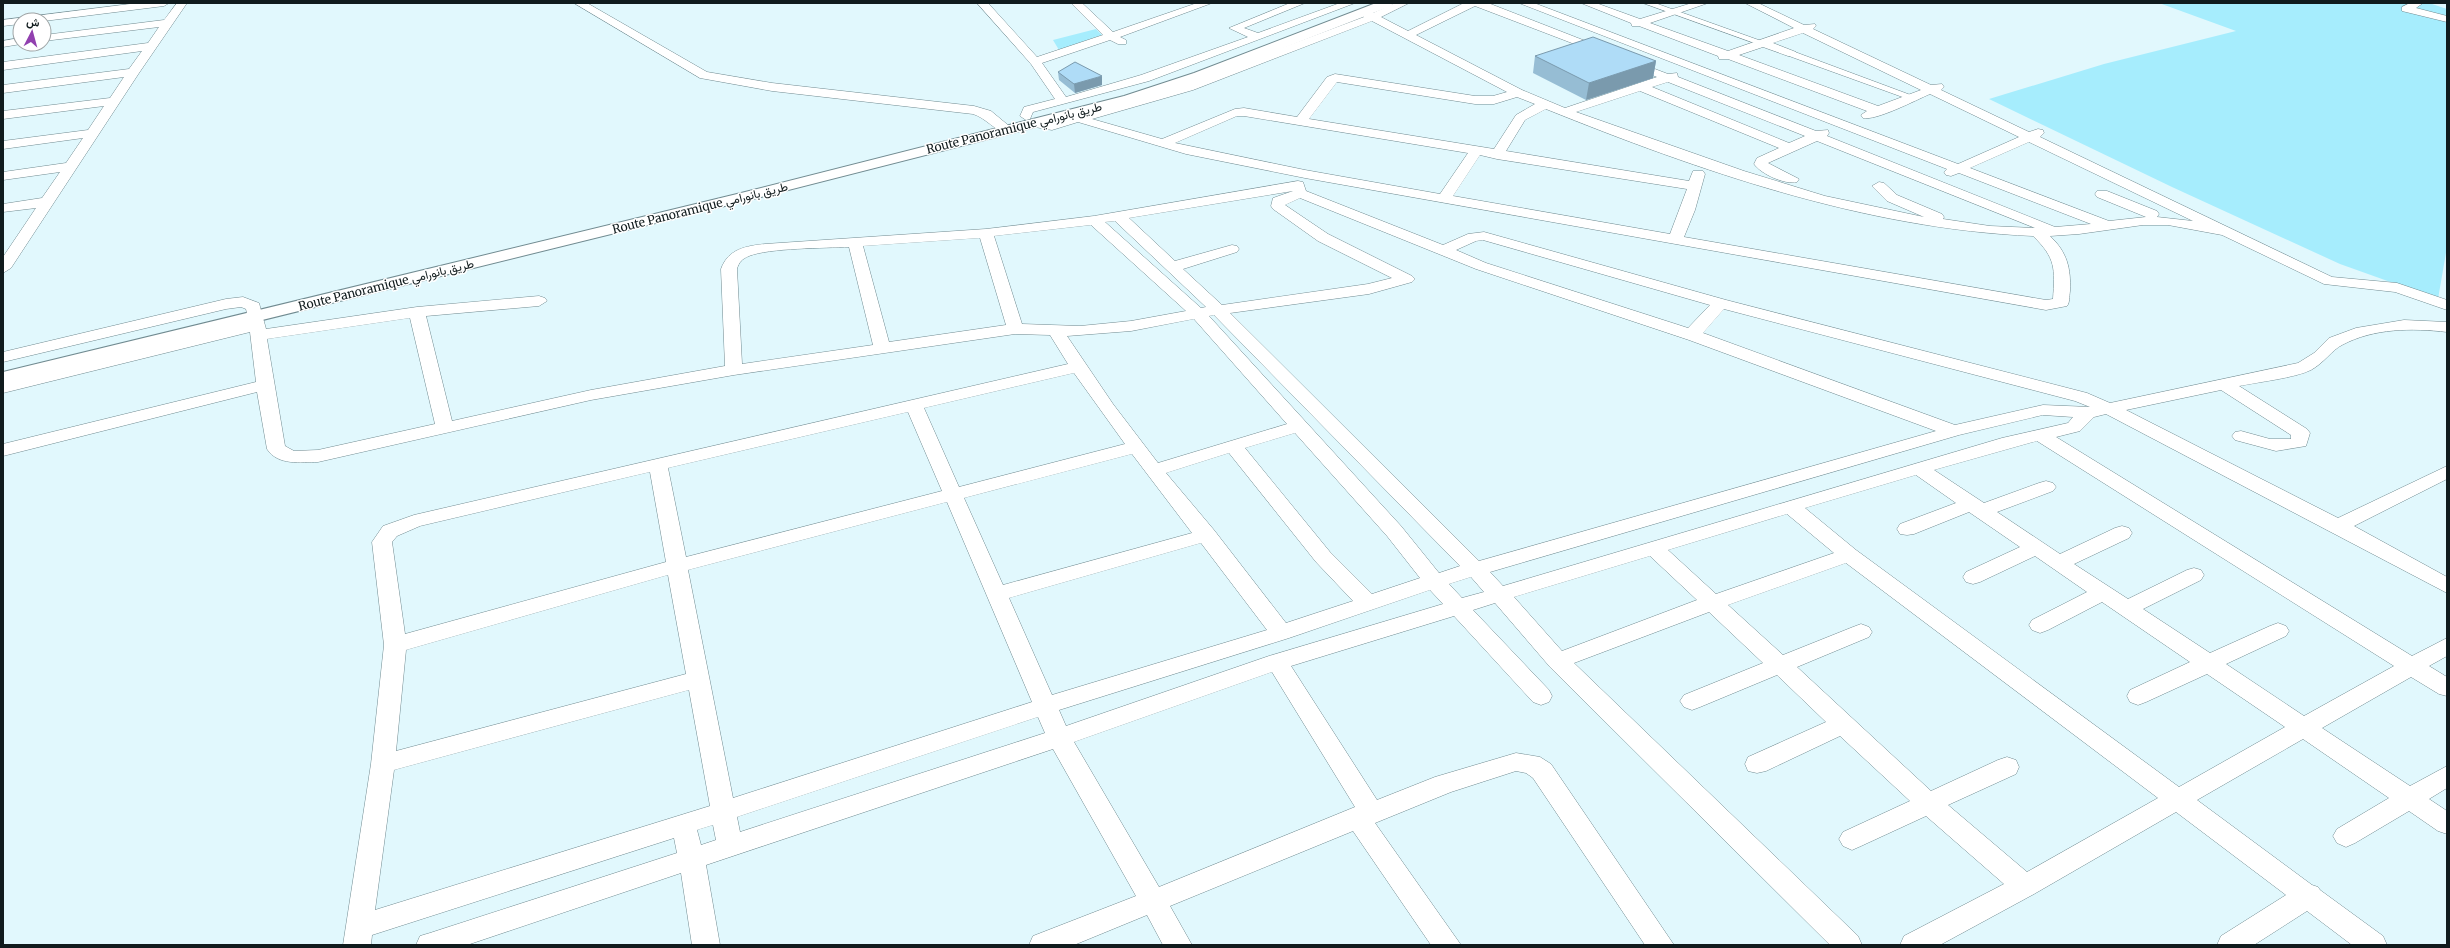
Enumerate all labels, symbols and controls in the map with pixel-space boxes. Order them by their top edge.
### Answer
north arrow [12,12,52,52]
text: ش [26,14,40,30]
street label: Route Panoramique طريق بانورامي [925,98,1104,160]
street label: Route Panoramique طريق بانورامي [611,178,790,240]
street label: Route Panoramique طريق بانورامي [297,255,476,317]

